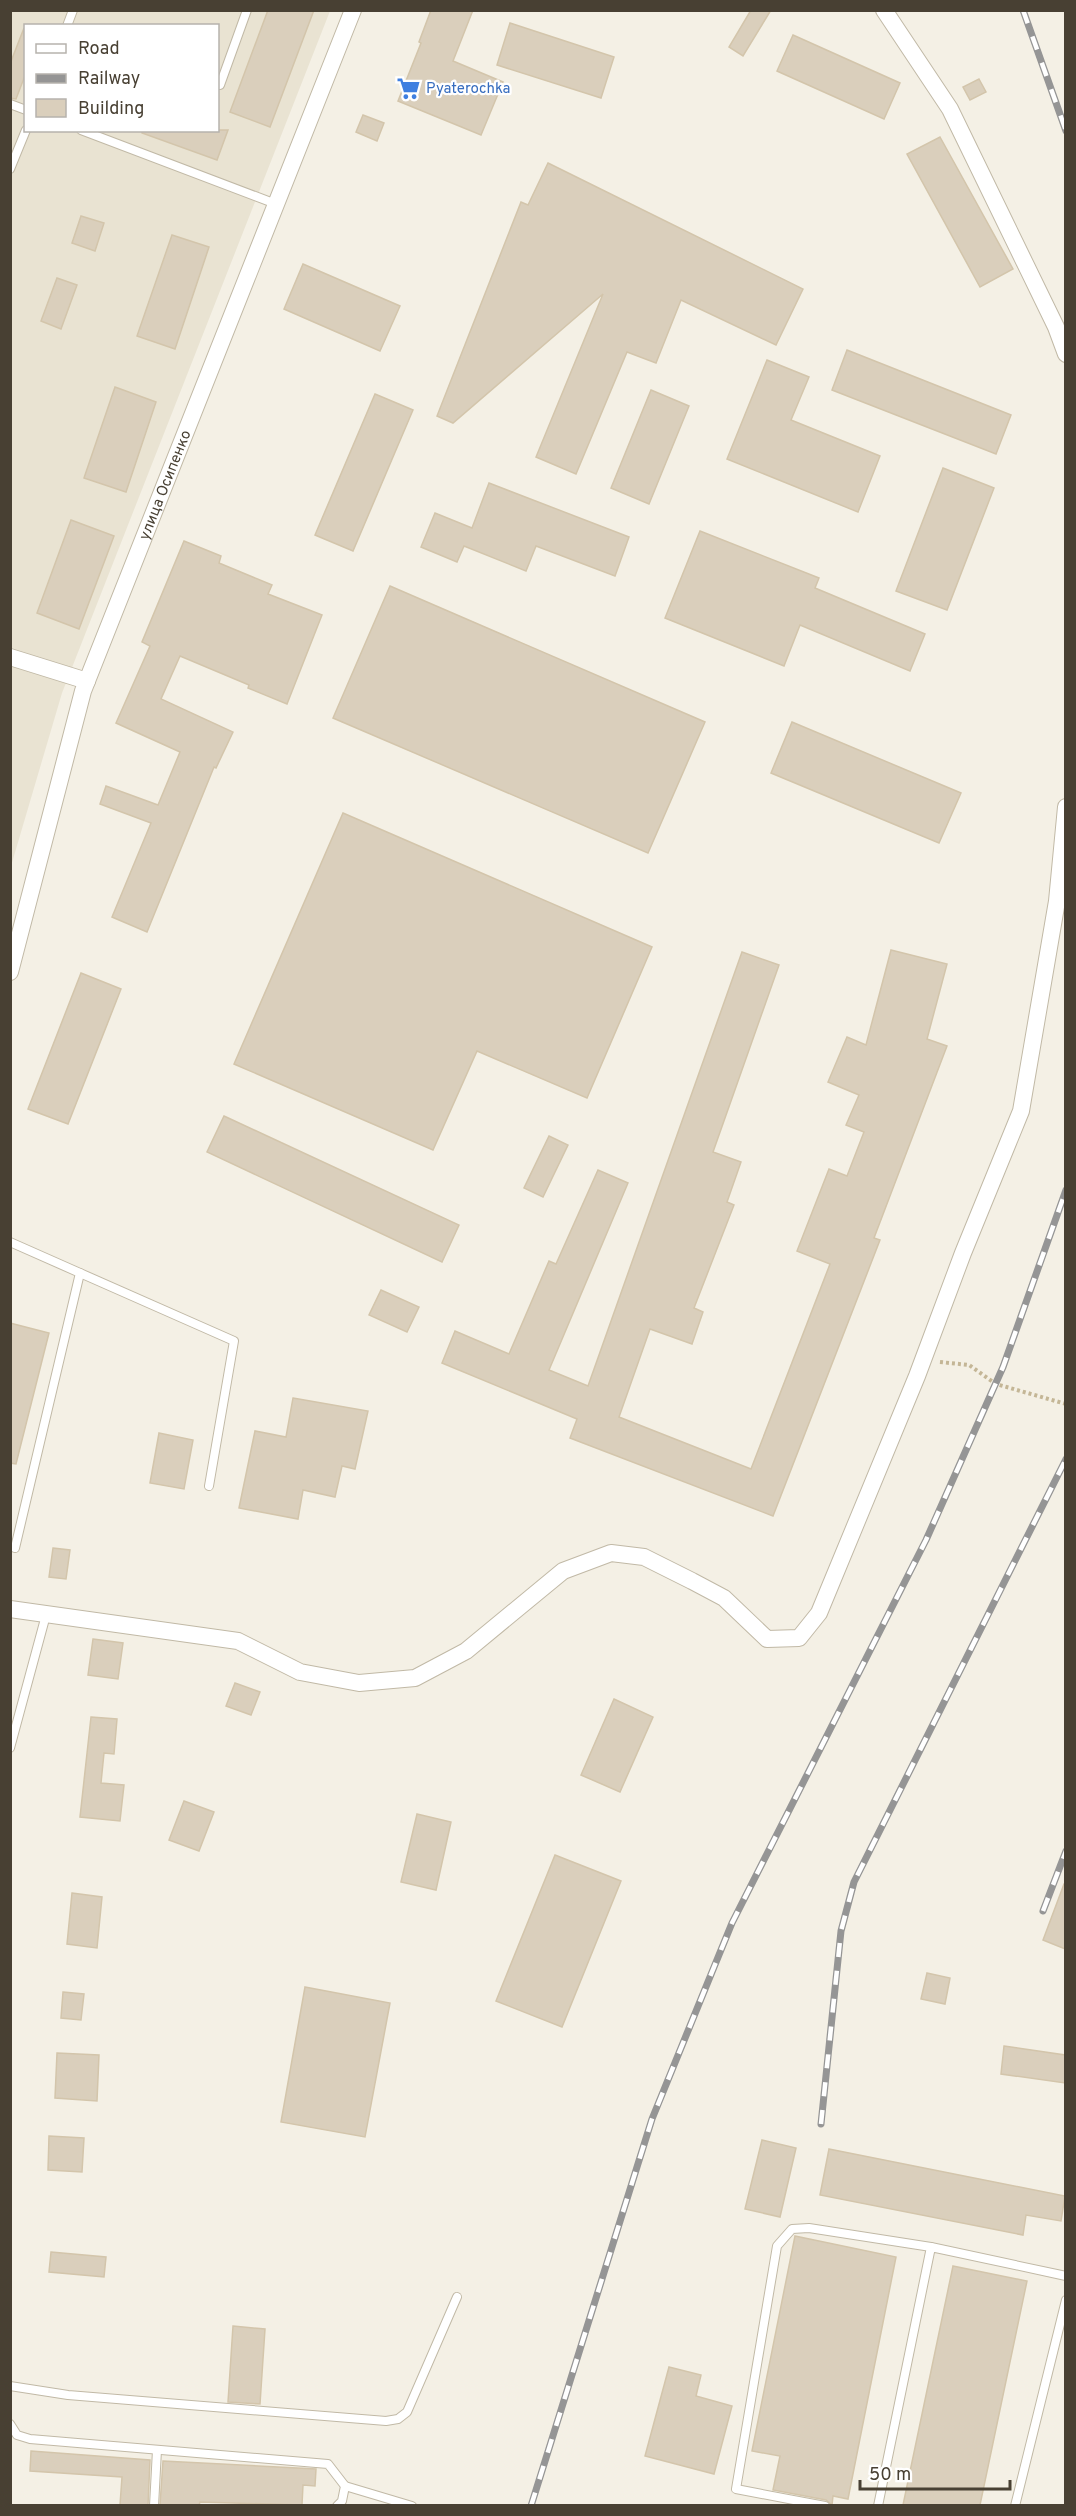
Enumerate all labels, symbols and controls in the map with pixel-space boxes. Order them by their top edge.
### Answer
legend [24,24,219,132]
text: Road [78,38,120,61]
text: Railway [78,68,140,91]
supermarket icon: Pyaterochka [395,75,421,101]
place label: Pyaterochka [426,80,510,99]
text: Building [78,98,144,121]
street label: улица Осипенко [136,428,196,543]
scale bar [860,2453,1010,2491]
text: 50 m [869,2464,911,2487]

